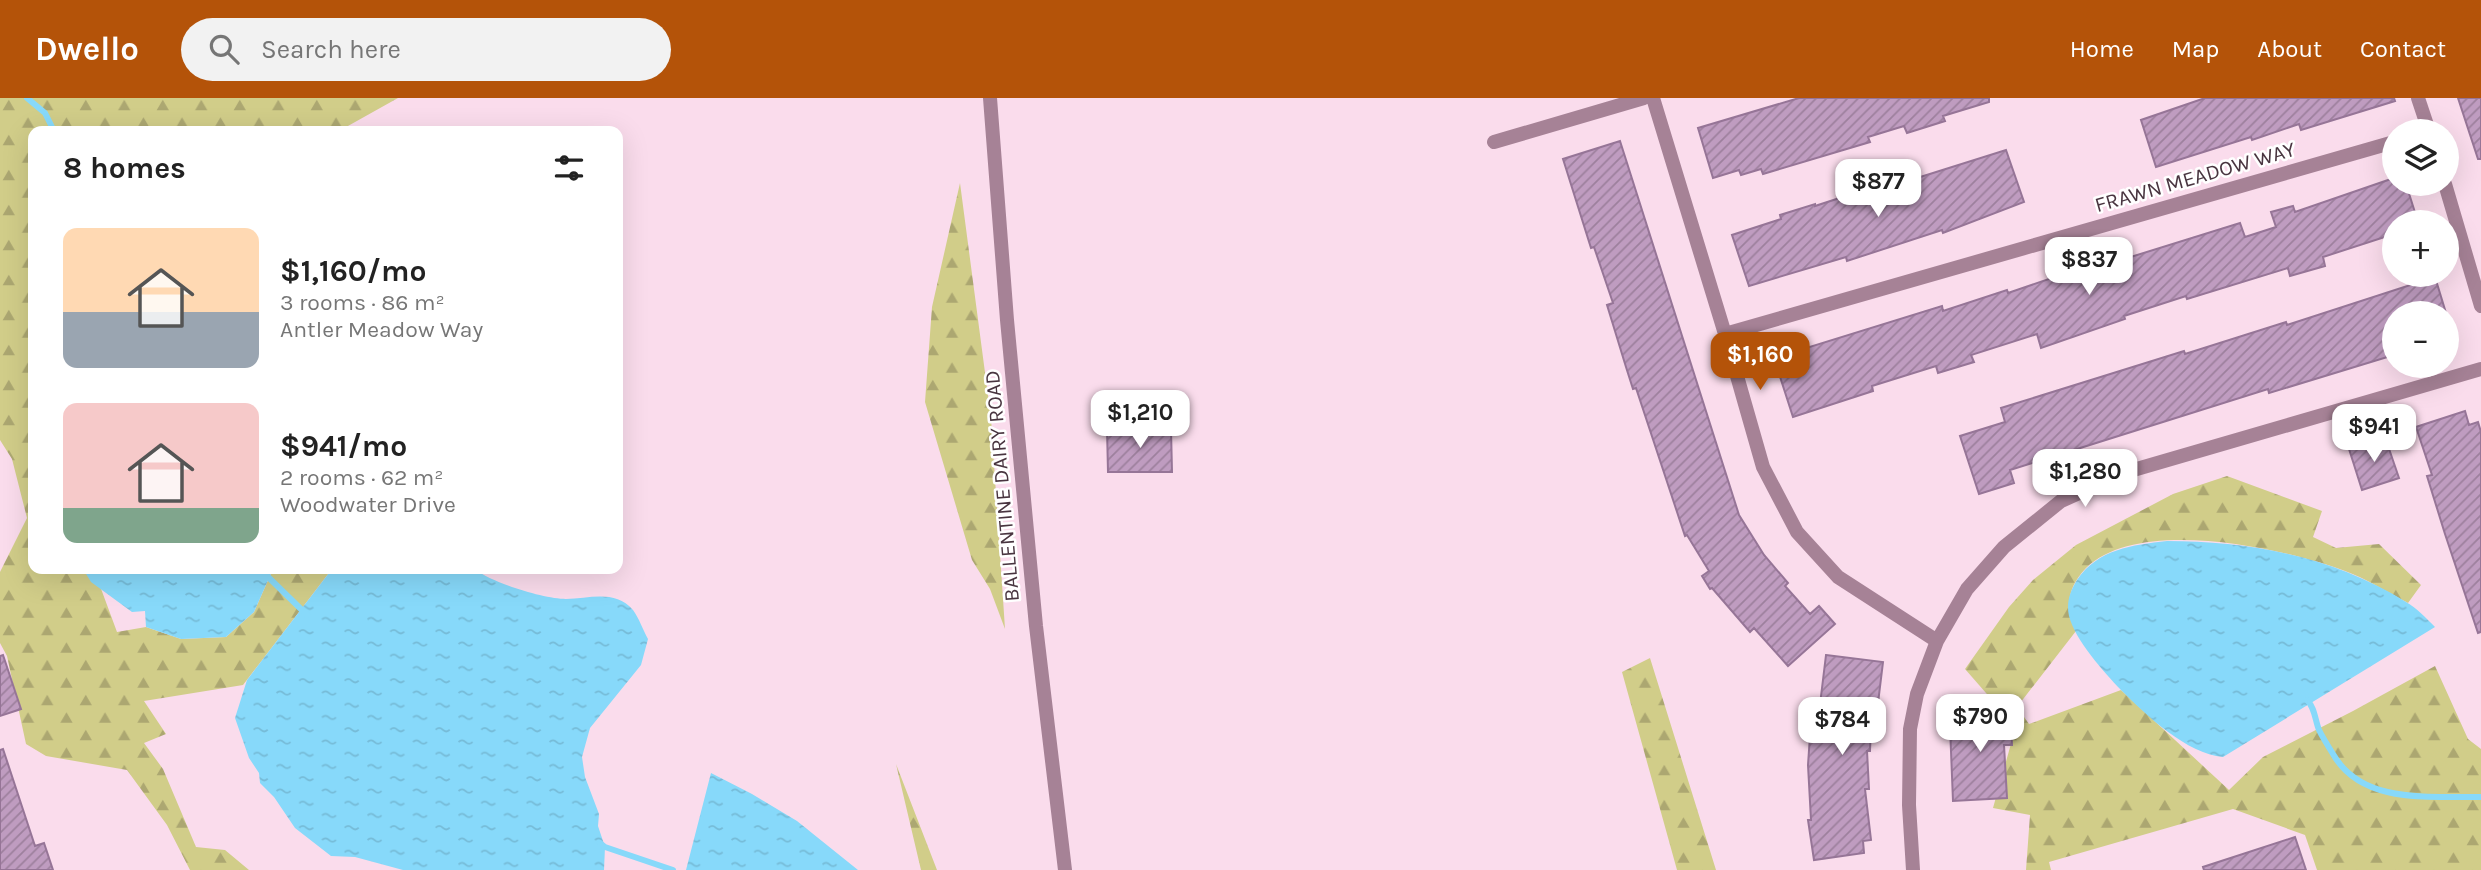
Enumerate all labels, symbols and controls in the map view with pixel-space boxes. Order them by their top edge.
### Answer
search box [181,18,671,81]
text: Dwello [35,30,139,68]
icon: search [205,30,243,68]
text: Search here [261,34,401,65]
text: Home [2070,35,2134,63]
text: Map [2172,35,2219,63]
text: About [2257,35,2322,63]
text: Contact [2360,35,2446,63]
map controls [2382,119,2459,378]
button: layers [2382,119,2459,196]
street label: FRAWN MEADOW WAY [2092,137,2298,217]
icon: filters [550,149,588,187]
text: 8 homes [63,150,186,186]
pin: $877 [1837,159,1919,219]
text: $877 [1851,168,1905,195]
button: + [2382,210,2459,287]
pin: $837 [2048,238,2130,297]
text: $837 [2061,246,2117,273]
text: $1,160/mo [280,253,426,289]
icon: home [119,256,203,340]
text: 3 rooms · 86 m² [280,289,445,316]
button: − [2382,301,2459,378]
text: Antler Meadow Way [280,316,483,343]
pin: $1,160 [1703,332,1817,392]
text: $1,160 [1727,341,1793,368]
street label: BALLENTINE DAIRY ROAD [980,369,1024,603]
pin: $1,210 [1083,390,1197,450]
text: $1,210 [1107,399,1173,426]
pin: $941 [2333,404,2415,464]
text: $941 [2348,413,2400,440]
text: $941/mo [280,428,407,464]
icon: home [119,431,203,515]
pin: $1,280 [2028,450,2142,509]
text: $1,280 [2048,458,2122,485]
text: 2 rooms · 62 m² [280,464,444,491]
text: Woodwater Drive [280,491,456,518]
pin: $790 [1939,694,2021,754]
pin: $784 [1801,698,1883,757]
text: $790 [1952,703,2008,730]
text: $784 [1814,706,1870,733]

